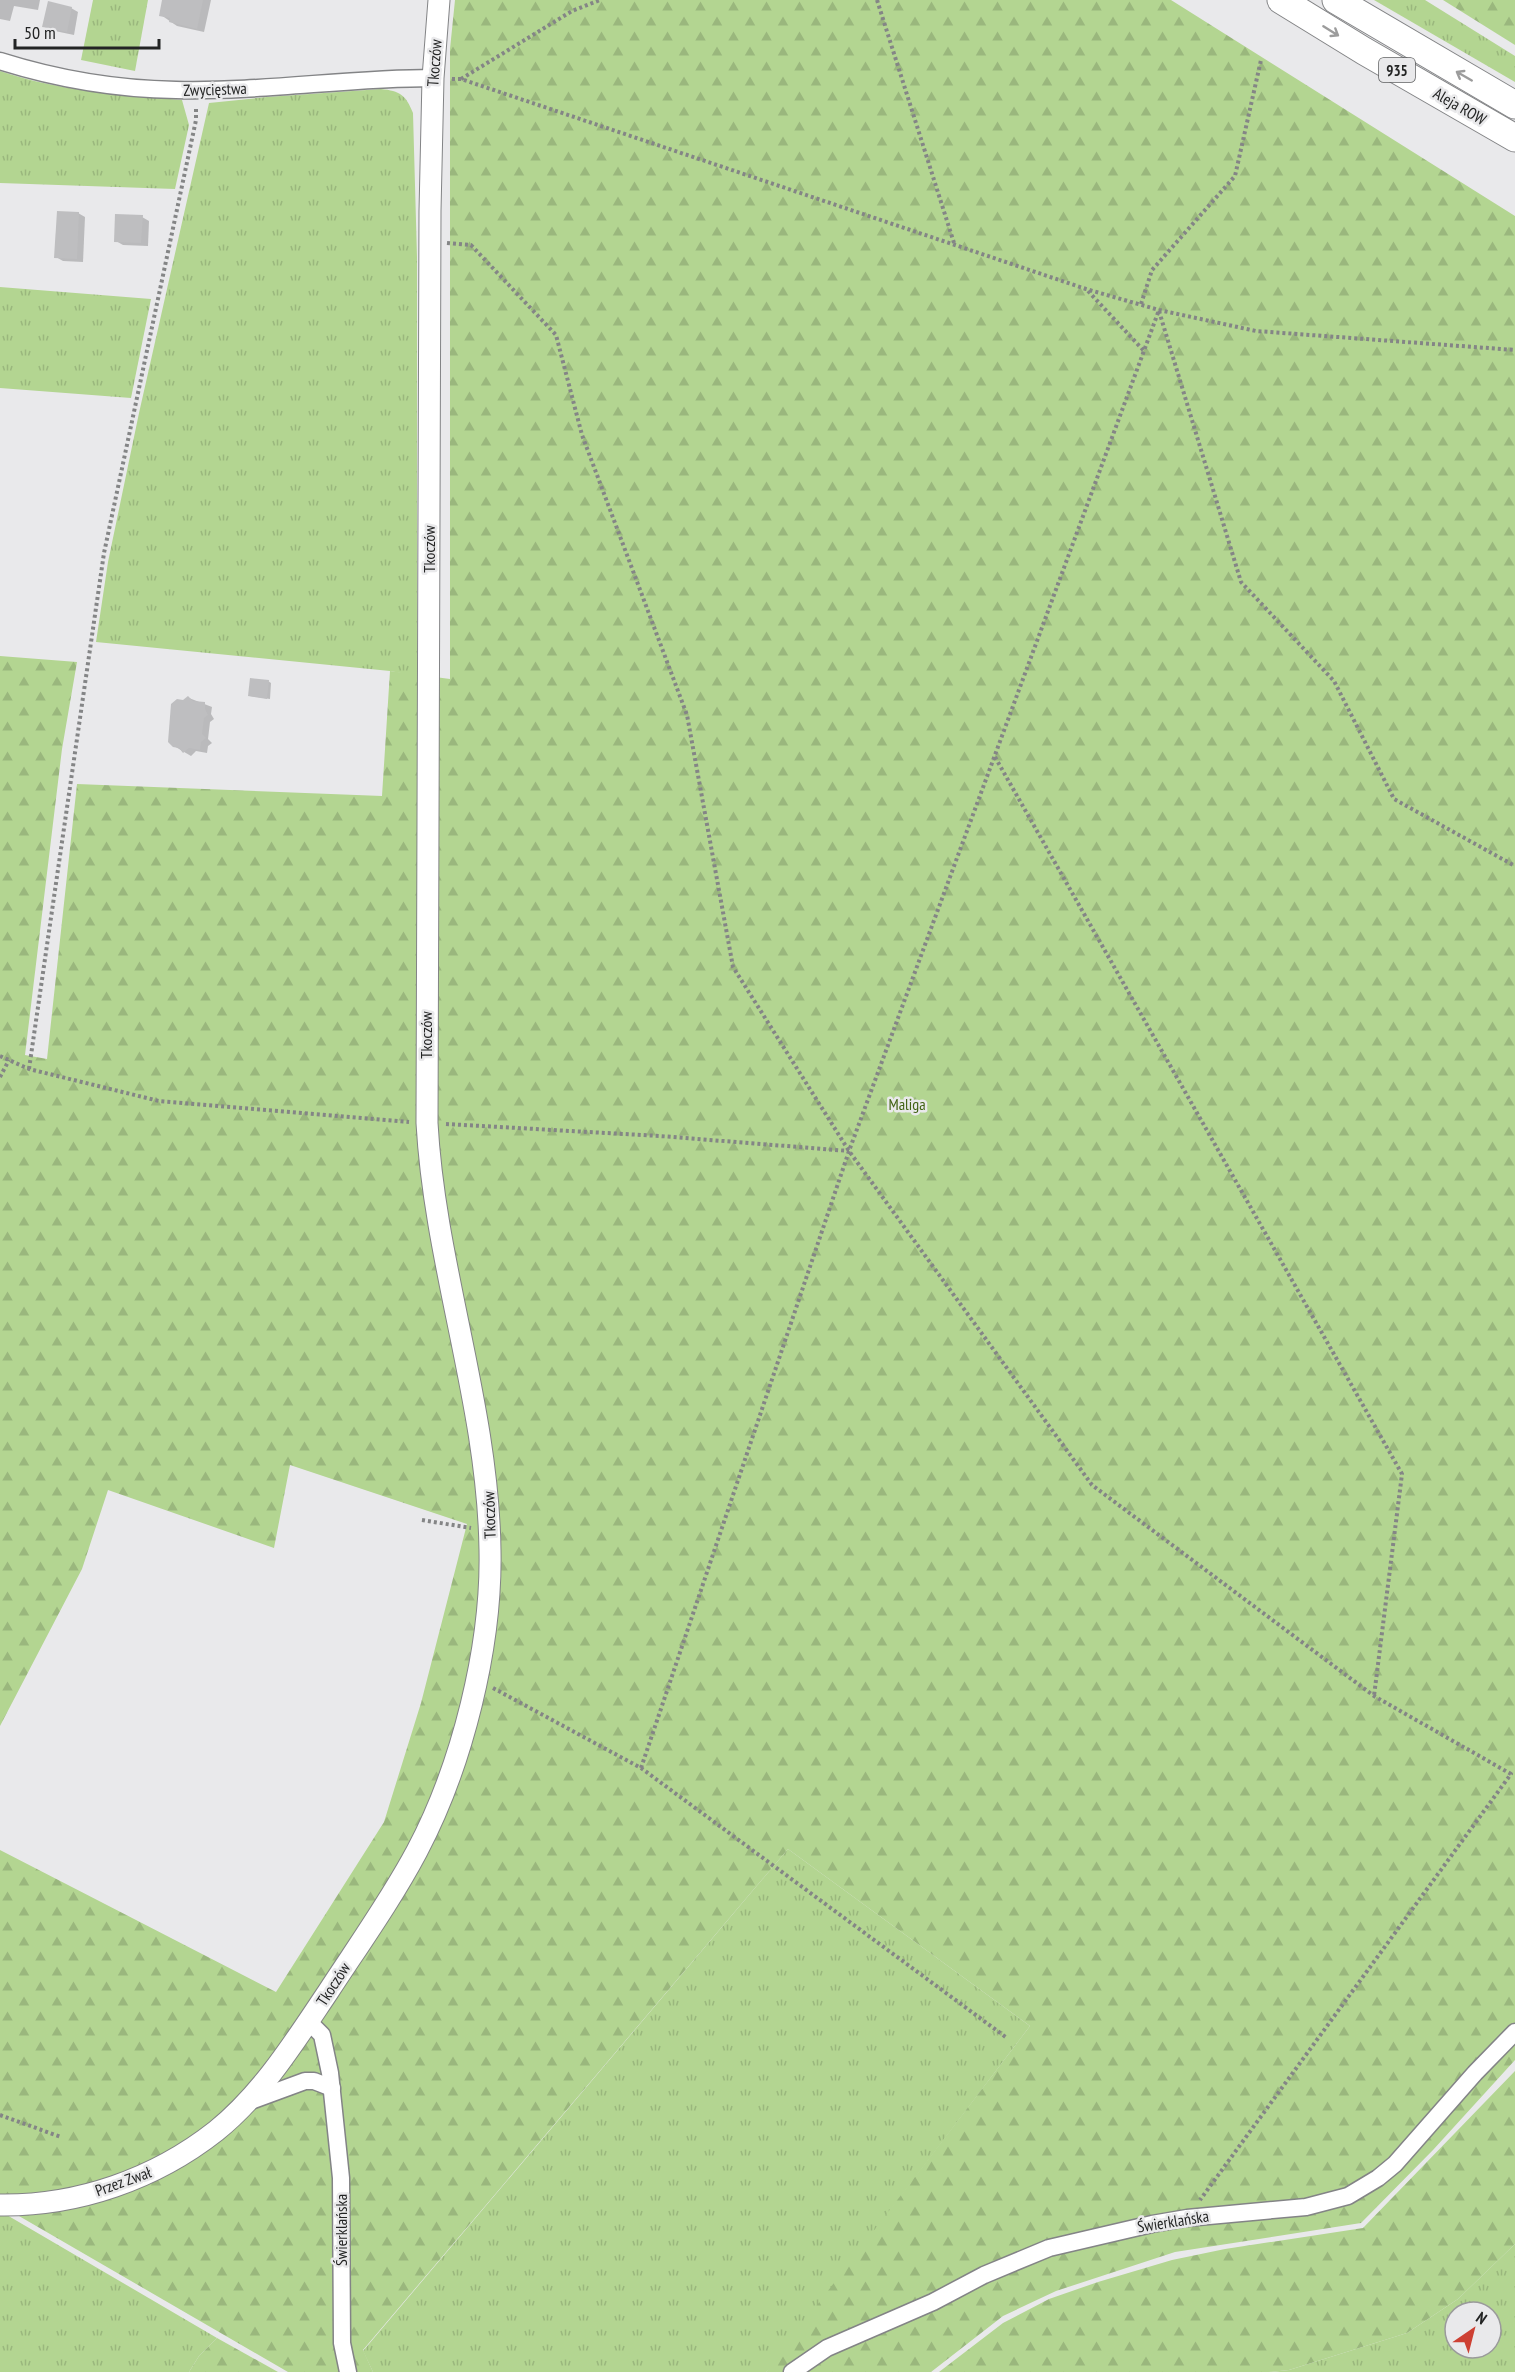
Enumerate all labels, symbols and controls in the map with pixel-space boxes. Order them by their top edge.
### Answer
scale bar [15,12,159,50]
text: 50 m [24,21,56,44]
one-way arrow [1322,25,1339,37]
street label: Tkoczów [422,38,446,87]
road number: 935 [1379,58,1415,82]
one-way arrow [1456,70,1473,82]
street label: Zwycięstwa [183,78,247,100]
street label: Aleja ROW [1430,83,1490,129]
street label: Tkoczów [419,525,439,573]
street label: Tkoczów [416,1011,436,1059]
park label: Maliga [888,1094,926,1114]
street label: Tkoczów [478,1490,500,1539]
street label: Tkoczów [312,1958,355,2009]
street label: Przez Zwał [92,2162,154,2200]
street label: Świerklańska [331,2194,351,2266]
street label: Świerklańska [1136,2205,1210,2237]
north arrow [1443,2300,1503,2360]
text: N [1472,2307,1491,2328]

